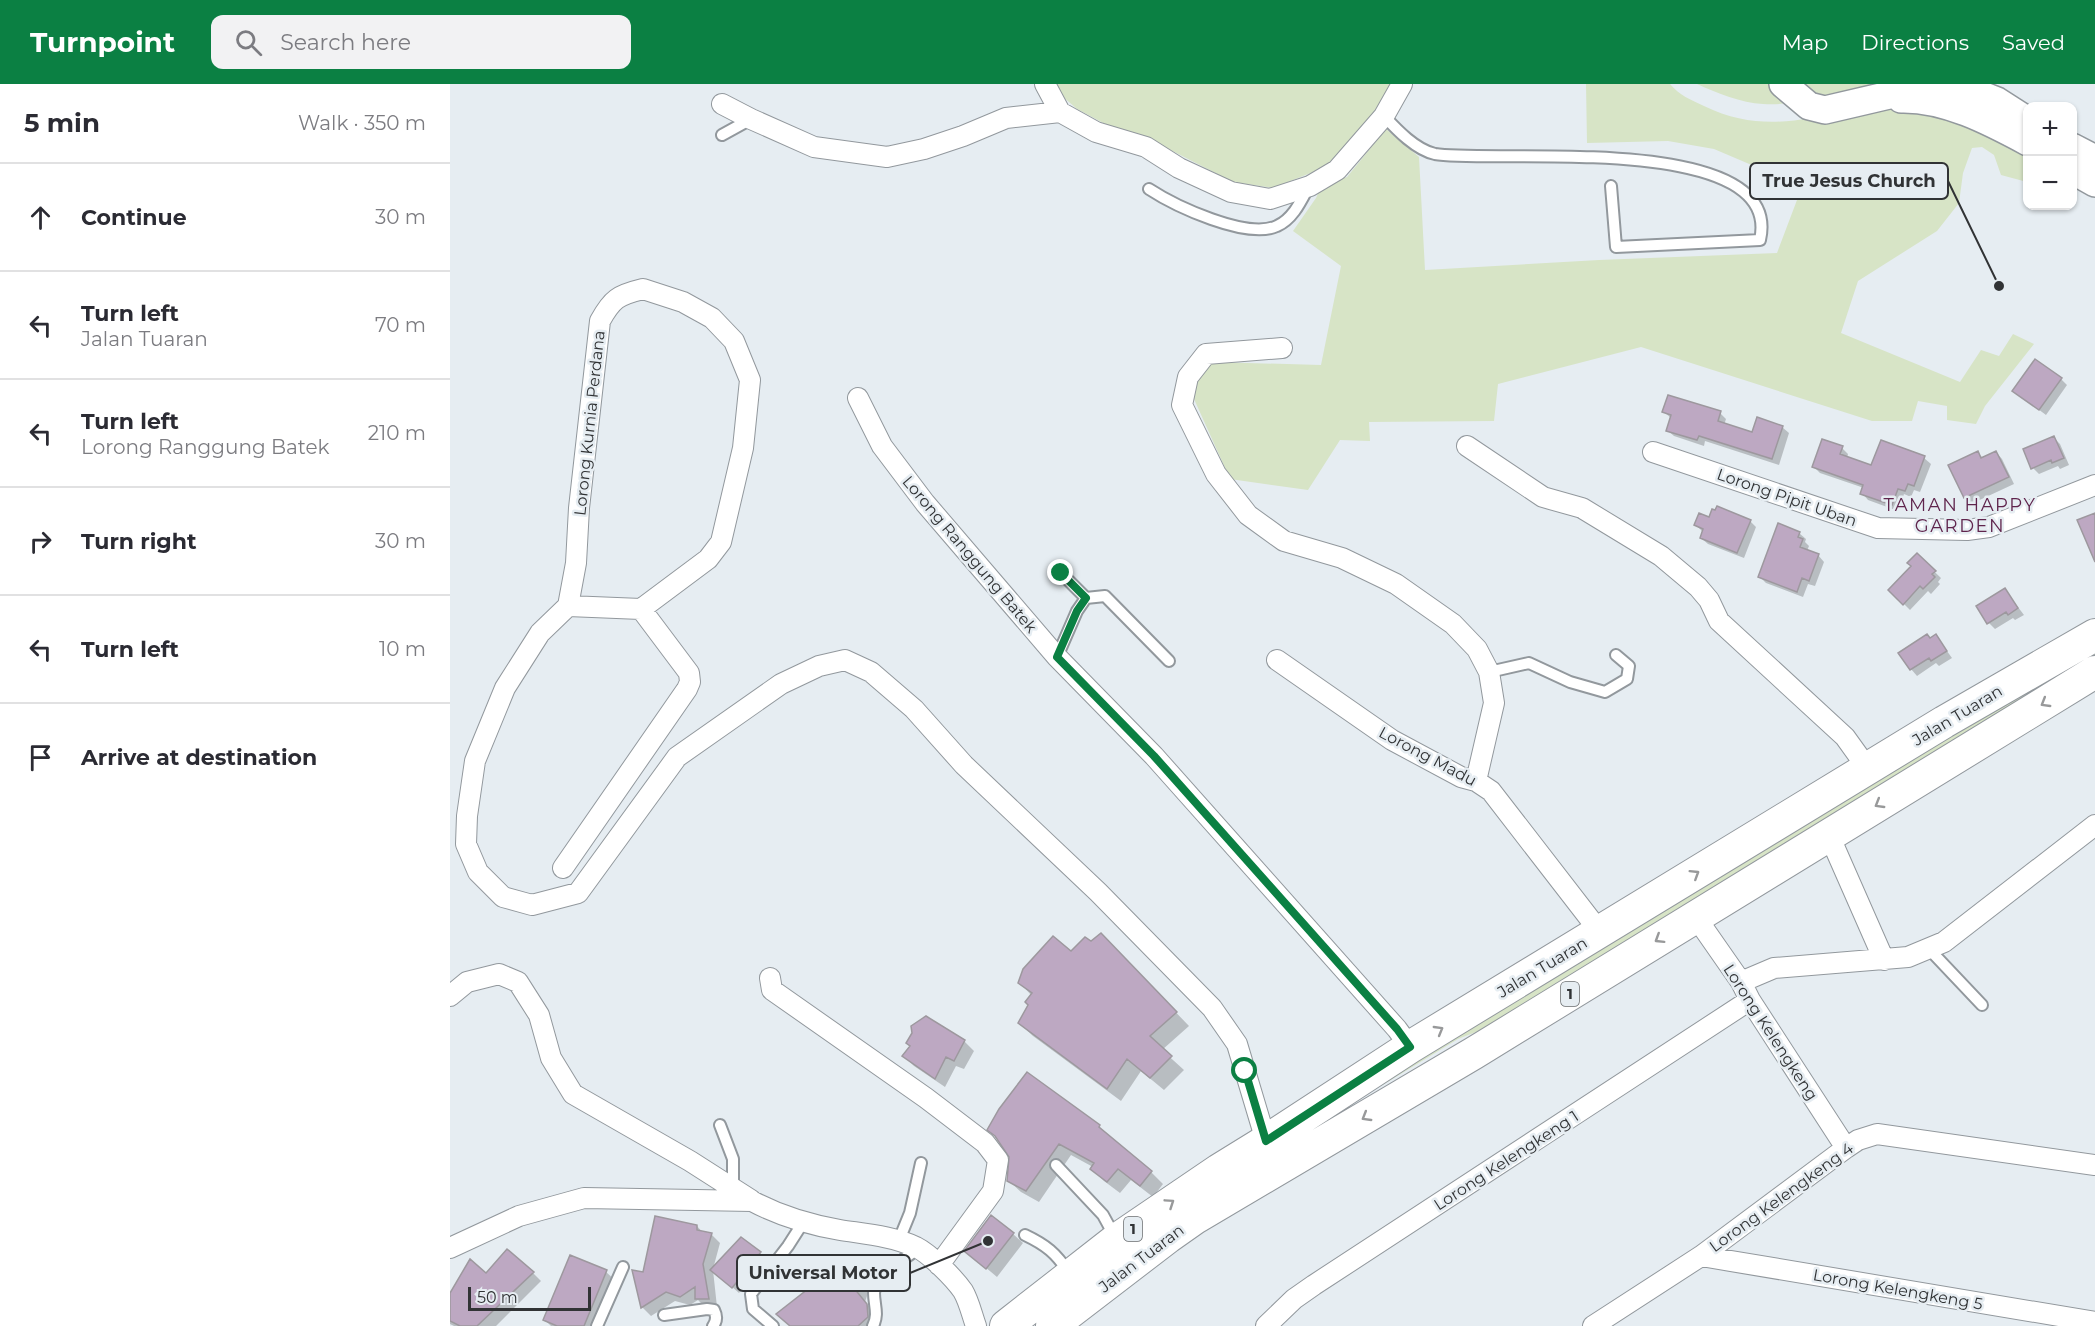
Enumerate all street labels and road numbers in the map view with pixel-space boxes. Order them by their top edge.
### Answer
street label: Lorong Kurnia Perdana [570,330,609,517]
street label: Lorong Pipit Uban [1714,465,1859,530]
street label: Lorong Ranggung Batek [898,472,1041,637]
street label: Jalan Tuaran [1908,681,2006,750]
street label: Lorong Madu [1376,723,1480,790]
street label: Jalan Tuaran [1493,933,1591,1002]
street label: Lorong Kelengkeng [1719,961,1822,1104]
road number: 1 [1561,982,1579,1006]
street label: Lorong Kelengkeng 1 [1430,1107,1582,1214]
street label: Lorong Kelengkeng 4 [1706,1139,1857,1256]
road number: 1 [1124,1217,1142,1241]
street label: Jalan Tuaran [1094,1220,1188,1297]
street label: Lorong Kelengkeng 5 [1812,1265,1984,1314]

